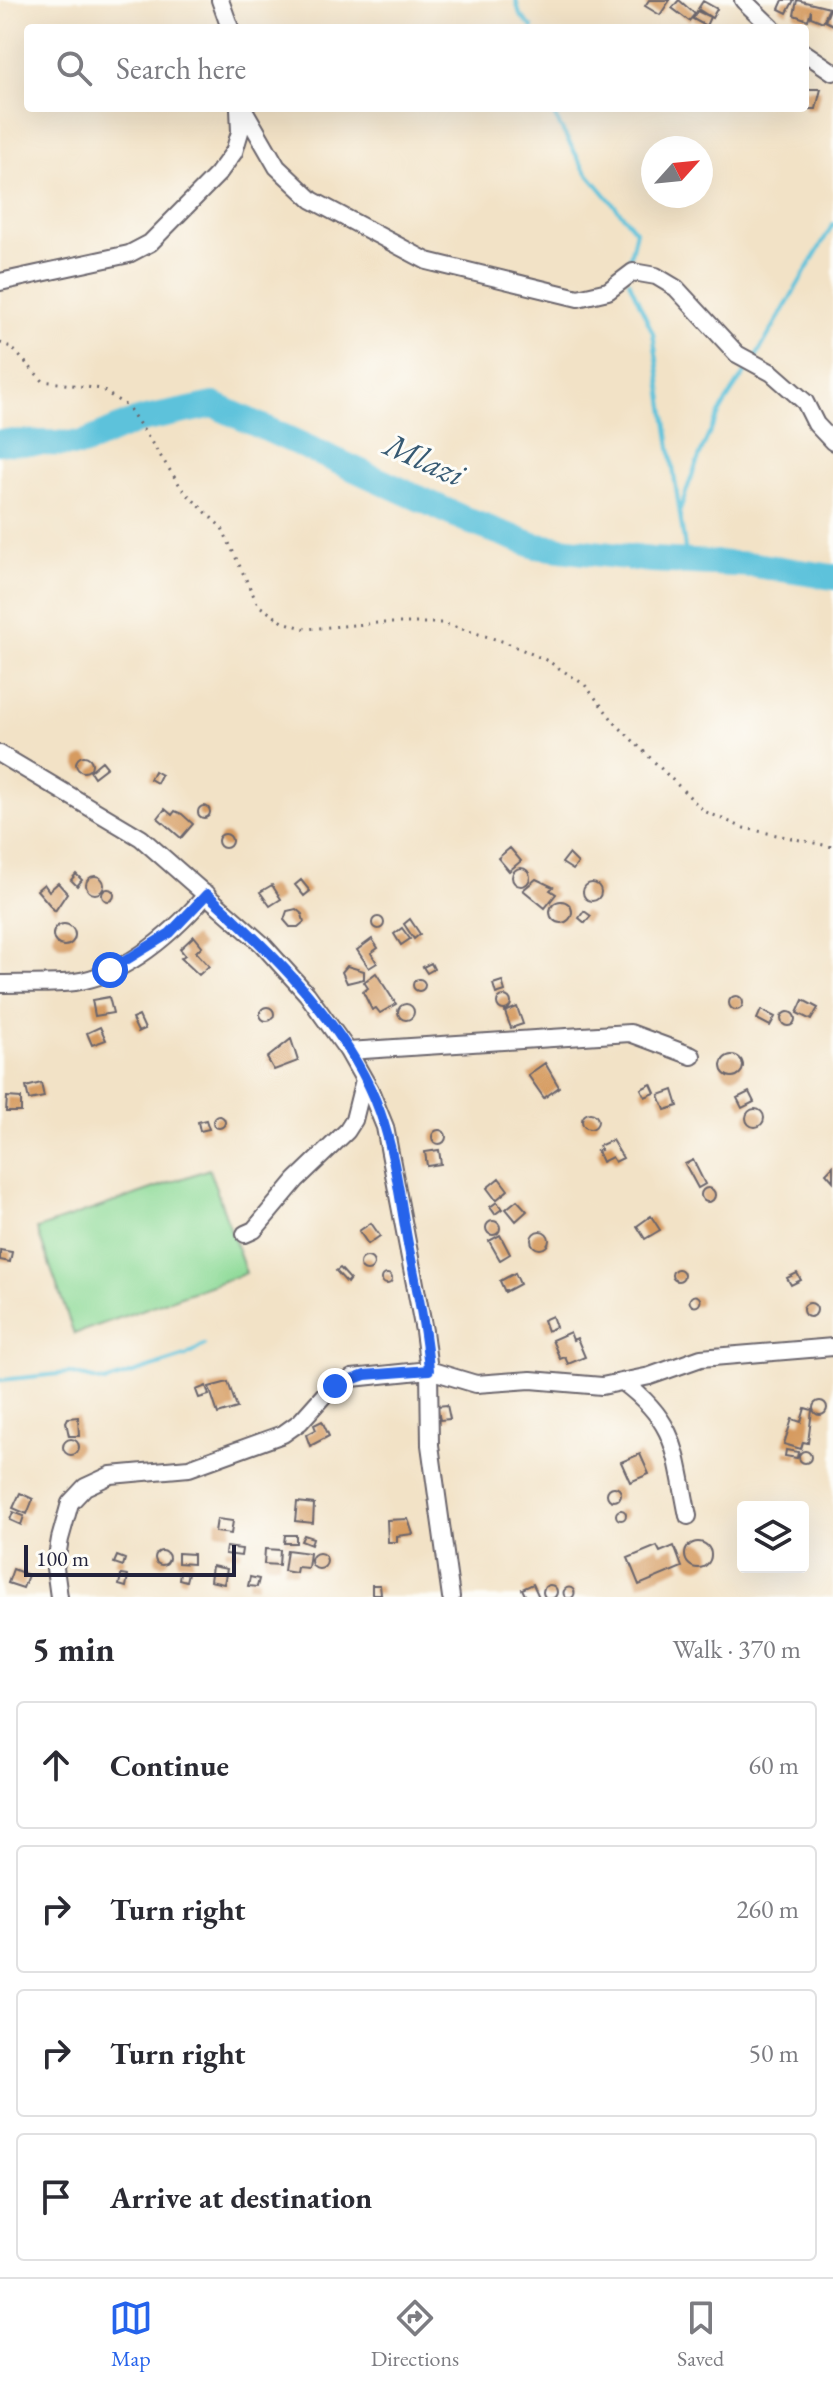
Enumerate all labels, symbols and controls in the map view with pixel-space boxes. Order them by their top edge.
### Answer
search box [24,24,809,112]
icon: search [52,46,96,90]
text: Search here [116,49,246,88]
north arrow [641,136,713,208]
water label: Mlazi [376,421,473,496]
route start [92,952,128,988]
route end [317,1368,353,1404]
map controls [737,1501,809,1573]
button: layers [737,1501,809,1573]
scale bar [24,1541,236,1577]
text: 100 m [36,1544,89,1573]
text: 5 min [32,1627,115,1671]
text: Walk · 370 m [673,1632,801,1666]
icon: ahead [34,1743,78,1787]
text: Continue [110,1746,229,1785]
text: 60 m [749,1748,799,1782]
icon: right [34,1887,78,1931]
text: Turn right [110,1890,246,1929]
text: 260 m [736,1892,799,1926]
icon: right [34,2031,78,2075]
text: Turn right [110,2034,246,2073]
text: 50 m [749,2036,799,2070]
icon: arrive [34,2175,78,2219]
text: Arrive at destination [110,2178,372,2217]
tab: Map [109,2296,153,2373]
tab: Directions [371,2296,459,2373]
tab: Saved [677,2296,724,2373]

